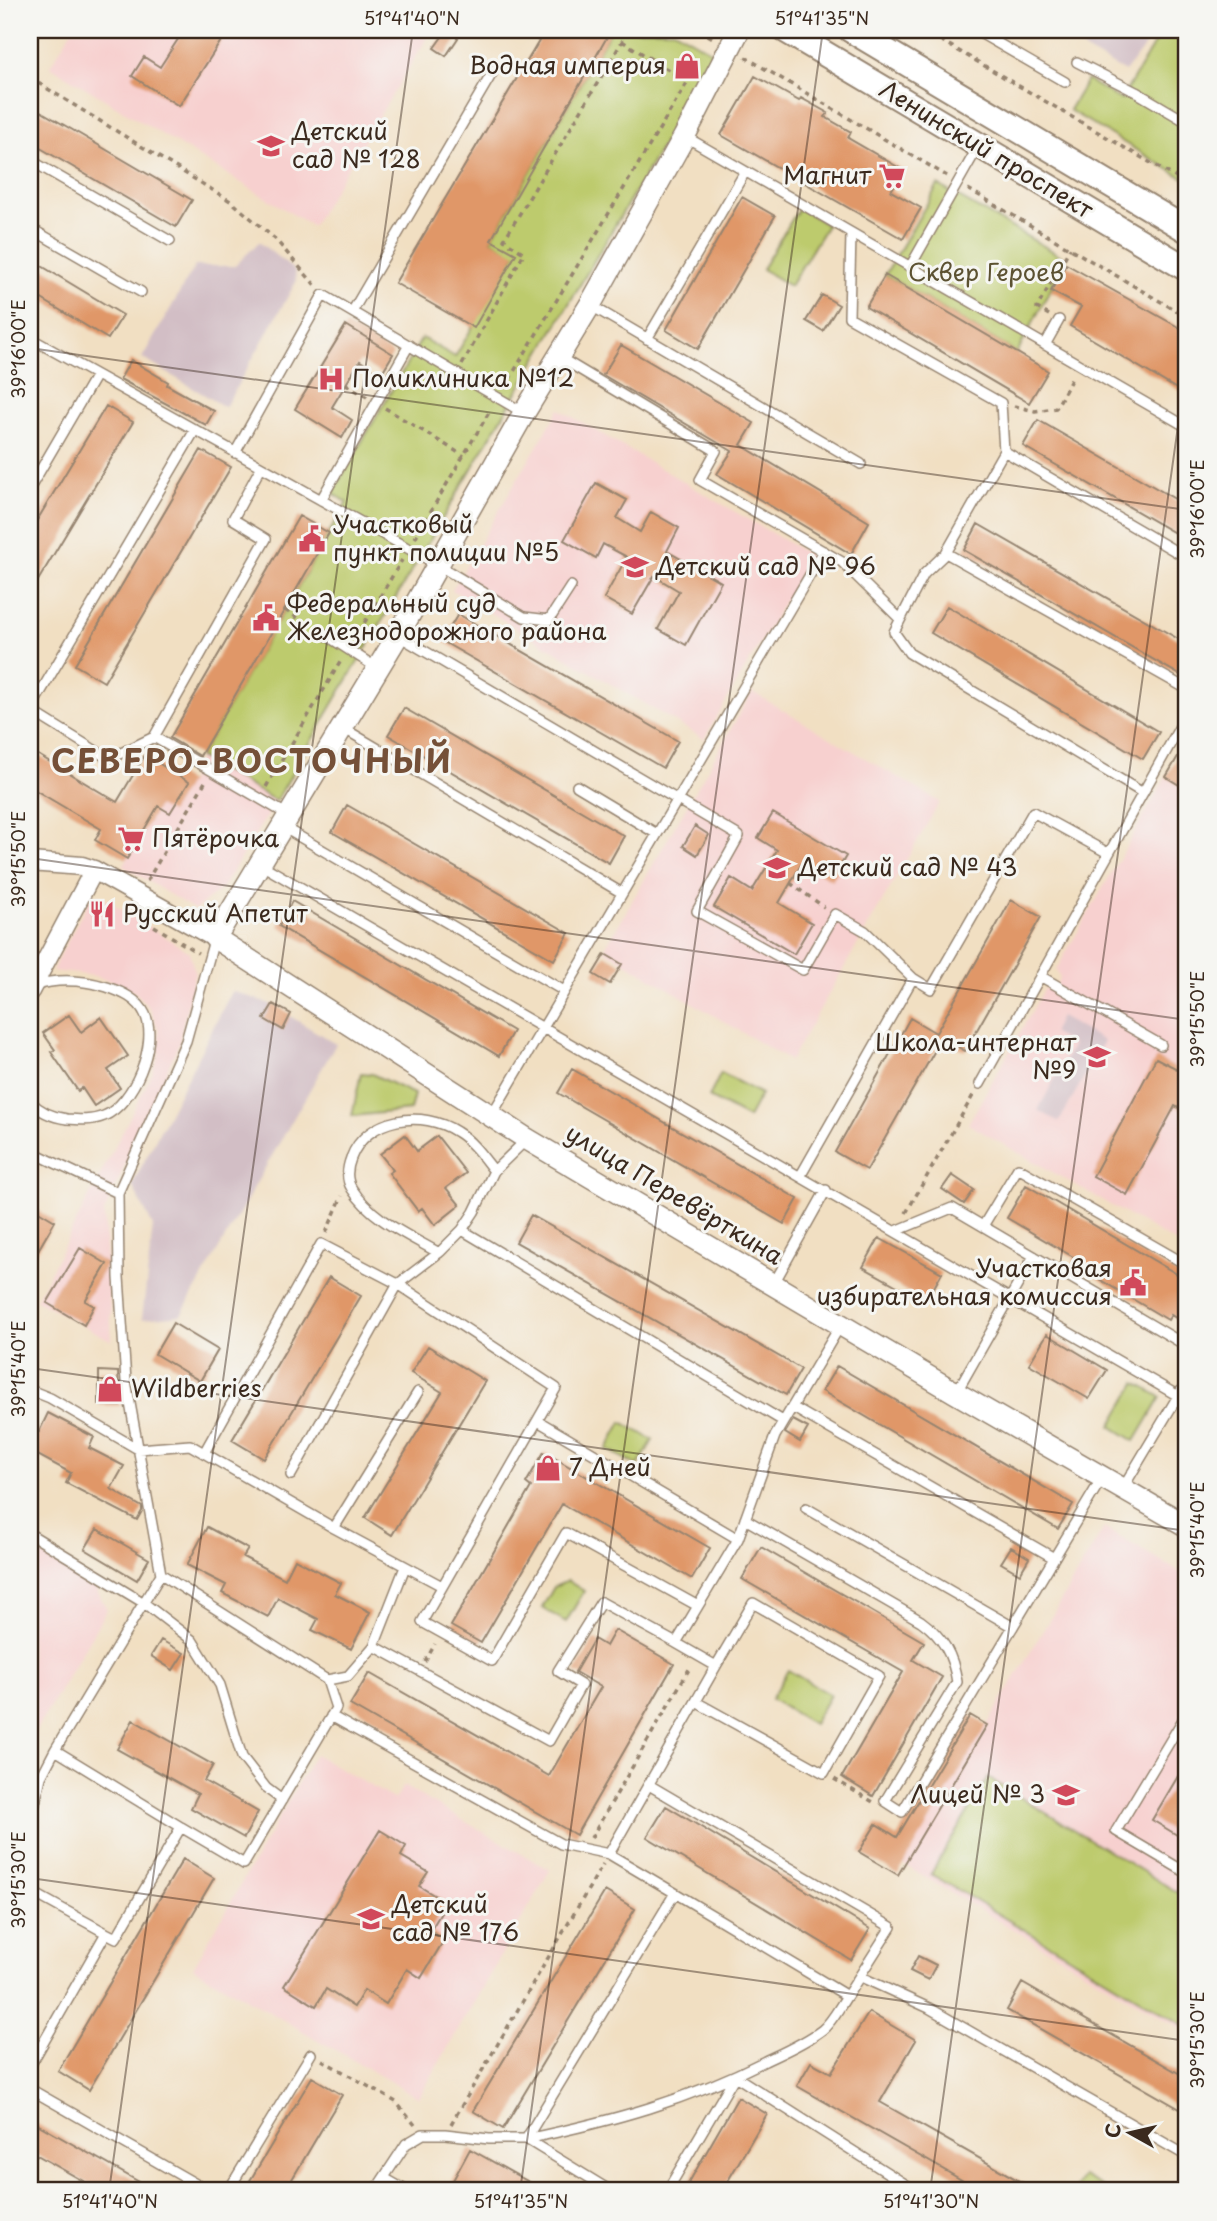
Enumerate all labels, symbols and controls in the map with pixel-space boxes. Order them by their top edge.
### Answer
text: 51°41'40"N [364,4,460,31]
text: 51°41'35"N [775,4,869,31]
place label: Водная империя [469,46,666,82]
shop icon: Водная империя [672,51,702,81]
street label: Ленинский проспект [873,70,1101,227]
place label: Детский сад № 128 [291,112,421,176]
school or university icon: Детский сад № 128 [256,131,286,161]
place label: Магнит [783,156,872,192]
supermarket icon: Магнит [877,161,907,191]
park label: Сквер Героев [908,253,1064,289]
text: 39°16'00"E [4,299,31,399]
place label: Поликлиника №12 [352,359,574,395]
hospital icon: Поликлиника №12 [316,364,346,394]
text: 39°16'00"E [1183,459,1210,559]
place label: Участковый пункт полиции №5 [333,505,559,569]
public building icon: Участковый пункт полиции №5 [297,524,327,554]
place label: Детский сад № 96 [655,547,876,583]
school or university icon: Детский сад № 96 [620,552,650,582]
place label: Федеральный суд Железнодорожного района [287,584,607,648]
public building icon: Федеральный суд Железнодорожного района [251,603,281,633]
district label: СЕВЕРО-ВОСТОЧНЫЙ [51,736,453,784]
text: 39°15'50"E [4,811,31,907]
place label: Пятёрочка [152,819,279,855]
supermarket icon: Пятёрочка [116,824,146,854]
place label: Детский сад № 43 [797,848,1018,884]
school or university icon: Детский сад № 43 [762,853,792,883]
place label: Русский Апетит [123,894,308,930]
restaurant icon: Русский Апетит [87,899,117,929]
text: 39°15'50"E [1183,971,1210,1067]
place label: Школа-интернат №9 [875,1023,1077,1087]
school or university icon: Школа-интернат №9 [1082,1042,1112,1072]
street label: улица Перевёрткина [559,1114,791,1273]
place label: Участковая избирательная комиссия [817,1249,1112,1313]
public building icon: Участковая избирательная комиссия [1118,1268,1148,1298]
text: 39°15'40"E [4,1320,31,1418]
place label: Wildberries [131,1369,261,1405]
shop icon: Wildberries [95,1374,125,1404]
place label: 7 Дней [569,1448,651,1484]
shop icon: 7 Дней [533,1453,563,1483]
text: 39°15'40"E [1183,1481,1210,1579]
place label: Лицей № 3 [911,1775,1045,1811]
school or university icon: Лицей № 3 [1051,1780,1081,1810]
text: 39°15'30"E [4,1831,31,1929]
place label: Детский сад № 176 [391,1885,519,1949]
school or university icon: Детский сад № 176 [356,1904,386,1934]
text: 39°15'30"E [1183,1991,1210,2089]
north arrow [1094,2098,1164,2168]
text: С [1097,2121,1127,2140]
text: 51°41'40"N [62,2187,158,2214]
text: 51°41'35"N [474,2187,568,2214]
text: 51°41'30"N [883,2187,979,2214]

